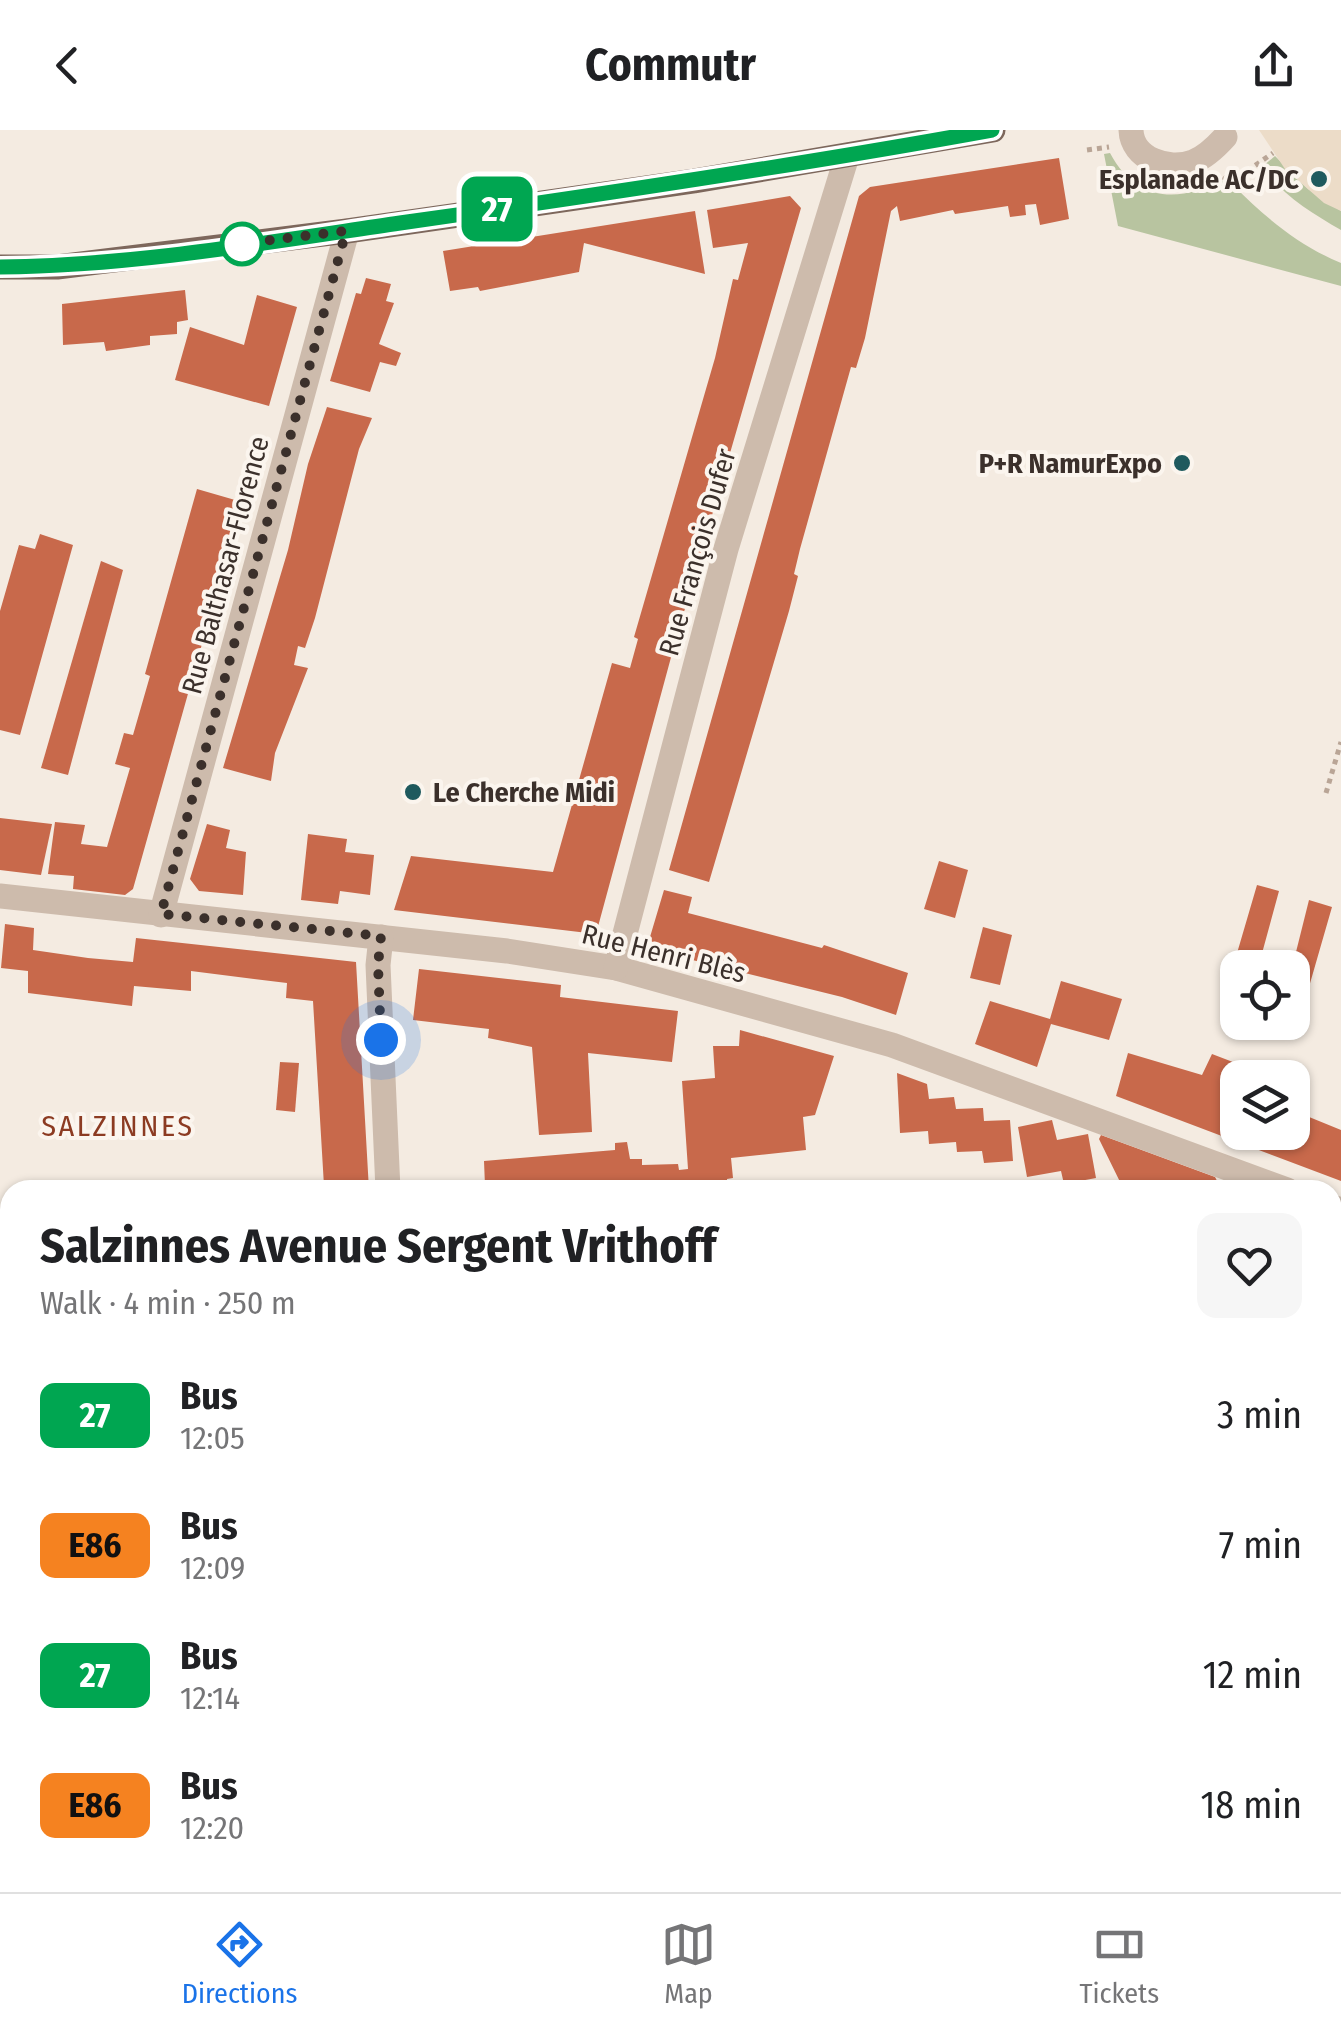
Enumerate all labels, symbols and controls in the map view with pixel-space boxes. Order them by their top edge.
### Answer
icon: back [40,38,95,93]
text: Commutr [585,38,756,92]
icon: share [1246,38,1301,93]
place label: Esplanade AC/DC [1099,163,1299,196]
marker: Esplanade AC/DC [1308,168,1330,190]
line badge: 27 [452,176,542,242]
text: 27 [482,188,512,230]
unlabelled marker [221,223,263,265]
street label: Rue Balthasar-Florence [175,433,276,698]
street label: Rue François Dufer [652,445,743,659]
place label: P+R NamurExpo [979,447,1162,480]
marker: P+R NamurExpo [1171,452,1193,474]
place label: Le Cherche Midi [433,776,615,809]
marker: Le Cherche Midi [402,781,424,803]
street label: Rue Henri Blès [579,917,749,990]
map controls [1220,950,1310,1150]
button: locate [1220,950,1310,1040]
your location [356,1015,406,1065]
button: layers [1220,1060,1310,1150]
district label: SALZINNES [41,1108,195,1144]
button: heart [1197,1213,1302,1318]
text: Salzinnes Avenue Sergent Vrithoff [40,1217,716,1275]
text: Walk · 4 min · 250 m [40,1284,296,1322]
text: Bus [180,1373,238,1419]
text: 3 min [1217,1392,1302,1438]
text: 27 [80,1394,110,1436]
text: 12:05 [180,1419,245,1457]
text: Bus [180,1503,238,1549]
text: 7 min [1219,1522,1302,1568]
text: E86 [68,1524,122,1566]
text: 12:09 [180,1549,245,1587]
text: Bus [180,1633,238,1679]
text: 12 min [1203,1652,1302,1698]
text: 27 [80,1654,110,1696]
text: 12:14 [180,1679,240,1717]
text: Bus [180,1763,238,1809]
text: 18 min [1200,1782,1302,1828]
text: E86 [68,1784,122,1826]
text: 12:20 [180,1809,244,1847]
tab: Directions [182,1917,298,2010]
tab: Map [661,1917,716,2010]
tab: Tickets [1079,1917,1159,2010]

